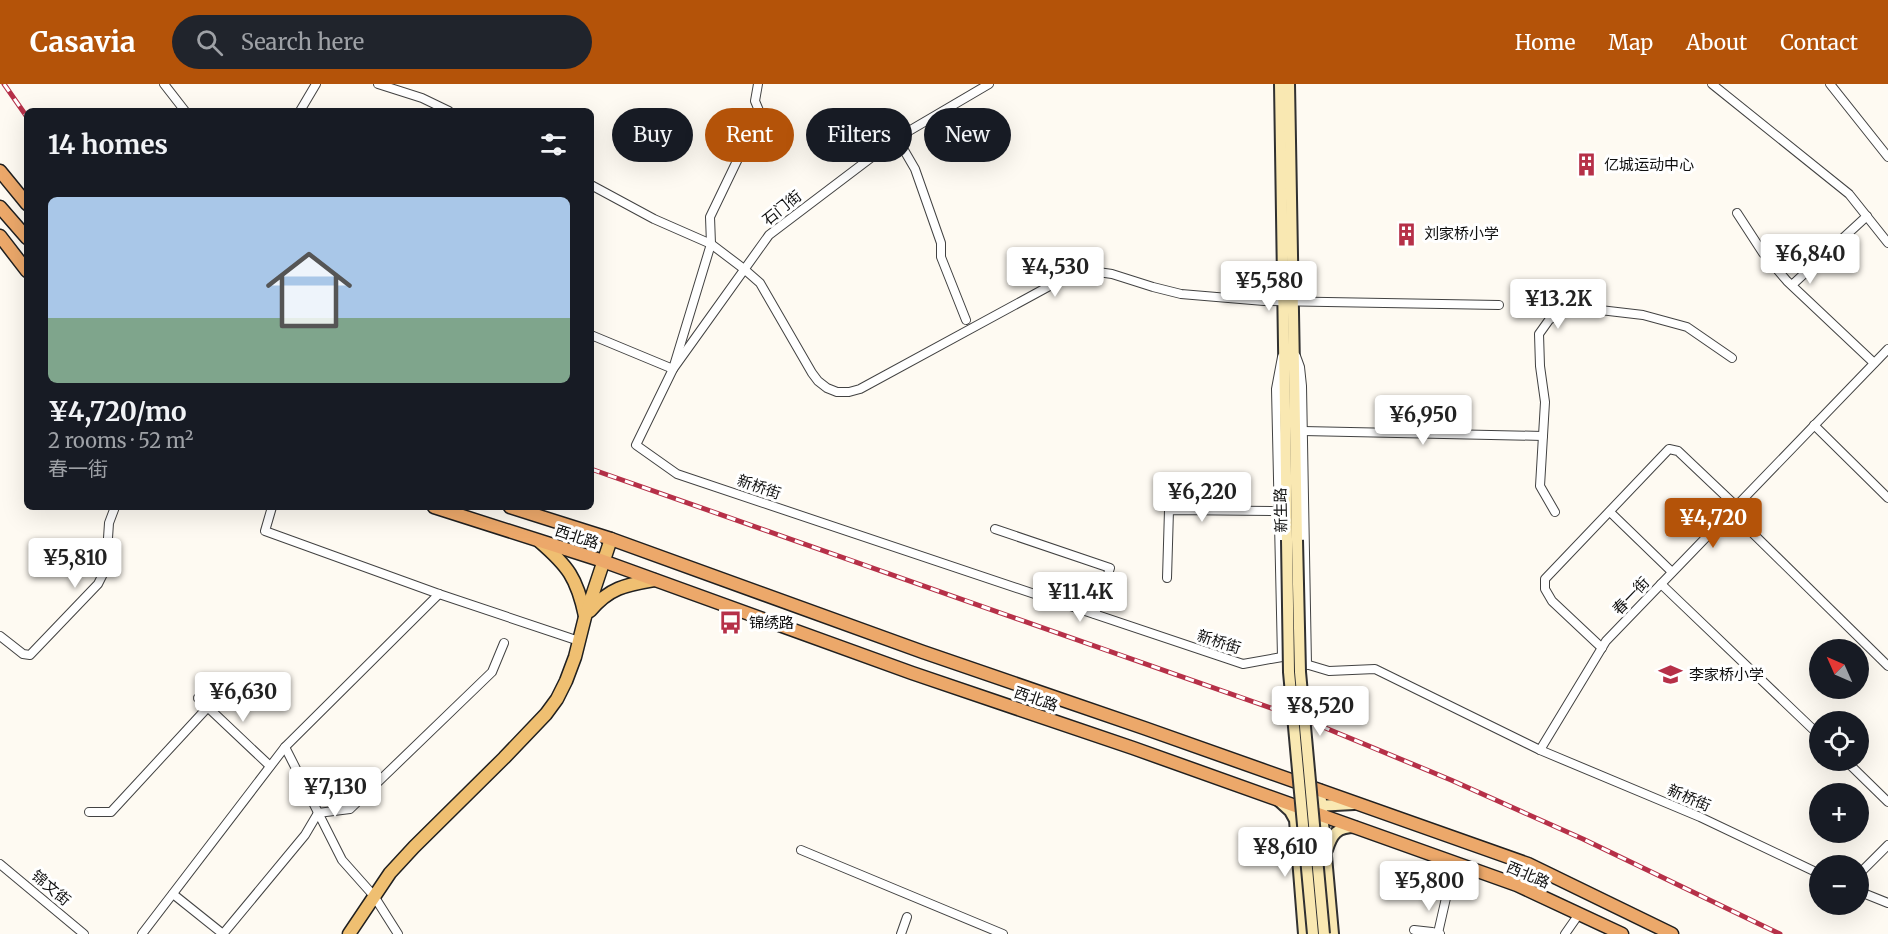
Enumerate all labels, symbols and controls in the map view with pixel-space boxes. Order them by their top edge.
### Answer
search box [172,15,592,69]
text: Casavia [30,24,136,60]
icon: search [193,26,226,59]
text: Search here [241,28,364,56]
text: Home [1515,29,1575,56]
text: Map [1608,29,1653,56]
text: About [1686,29,1747,56]
text: Contact [1780,29,1858,56]
chip: Buy [612,108,693,162]
chip: Rent [705,108,794,162]
chip: Filters [806,108,912,162]
chip: New [924,108,1011,162]
text: 14 homes [48,128,168,161]
icon: filters [537,128,570,161]
building icon: 亿城运动中心 [1573,152,1599,178]
place label: 亿城运动中心 [1604,155,1694,174]
street label: 石门街 [758,186,805,229]
building icon: 刘家桥小学 [1393,221,1419,247]
place label: 刘家桥小学 [1424,224,1499,243]
pin: ¥6,840 [1761,234,1859,285]
icon: home [255,236,363,344]
text: ¥6,840 [1775,241,1845,266]
pin: ¥4,530 [1006,247,1104,298]
text: ¥4,530 [1021,254,1089,279]
pin: ¥5,580 [1220,261,1318,312]
text: ¥5,580 [1235,268,1303,293]
pin: ¥13.2K [1509,279,1607,330]
text: ¥13.2K [1524,286,1592,311]
text: ¥4,720/mo [48,395,187,428]
pin: ¥6,950 [1374,395,1472,446]
text: ¥6,950 [1389,402,1457,427]
text: 2 rooms · 52 m² [48,428,193,453]
text: 春一街 [48,456,108,481]
street label: 新桥街 [735,470,784,503]
pin: ¥6,220 [1153,472,1251,523]
text: ¥6,220 [1167,479,1237,504]
street label: 新生路 [1271,487,1290,533]
pin: ¥4,720 [1664,498,1762,549]
text: ¥4,720 [1679,505,1747,530]
street label: 西北路 [553,521,601,553]
pin: ¥5,810 [26,538,124,589]
text: ¥5,810 [42,545,108,570]
pin: ¥11.4K [1031,572,1129,623]
street label: 春一街 [1608,573,1653,618]
text: ¥11.4K [1047,579,1113,604]
bus stop icon: 锦绣路 [718,610,744,636]
place label: 锦绣路 [749,613,794,632]
street label: 新桥街 [1195,626,1243,658]
north arrow [1809,639,1869,699]
map controls [1809,639,1869,915]
school or university icon: 李家桥小学 [1658,662,1684,688]
place label: 李家桥小学 [1689,665,1764,684]
pin: ¥6,630 [194,672,292,723]
text: ¥6,630 [209,679,277,704]
street label: 西北路 [1012,682,1061,715]
pin: ¥8,520 [1271,686,1369,737]
text: ¥8,520 [1286,693,1354,718]
button: locate [1809,711,1869,771]
pin: ¥7,130 [286,767,384,818]
text: ¥7,130 [303,774,367,799]
street label: 新桥街 [1665,780,1714,815]
button: + [1809,783,1869,843]
pin: ¥8,610 [1236,827,1334,878]
text: ¥8,610 [1252,834,1318,859]
button: − [1809,855,1869,915]
street label: 西北路 [1504,857,1553,892]
pin: ¥5,800 [1380,861,1478,912]
street label: 锦文街 [28,866,75,909]
text: ¥5,800 [1394,868,1464,893]

